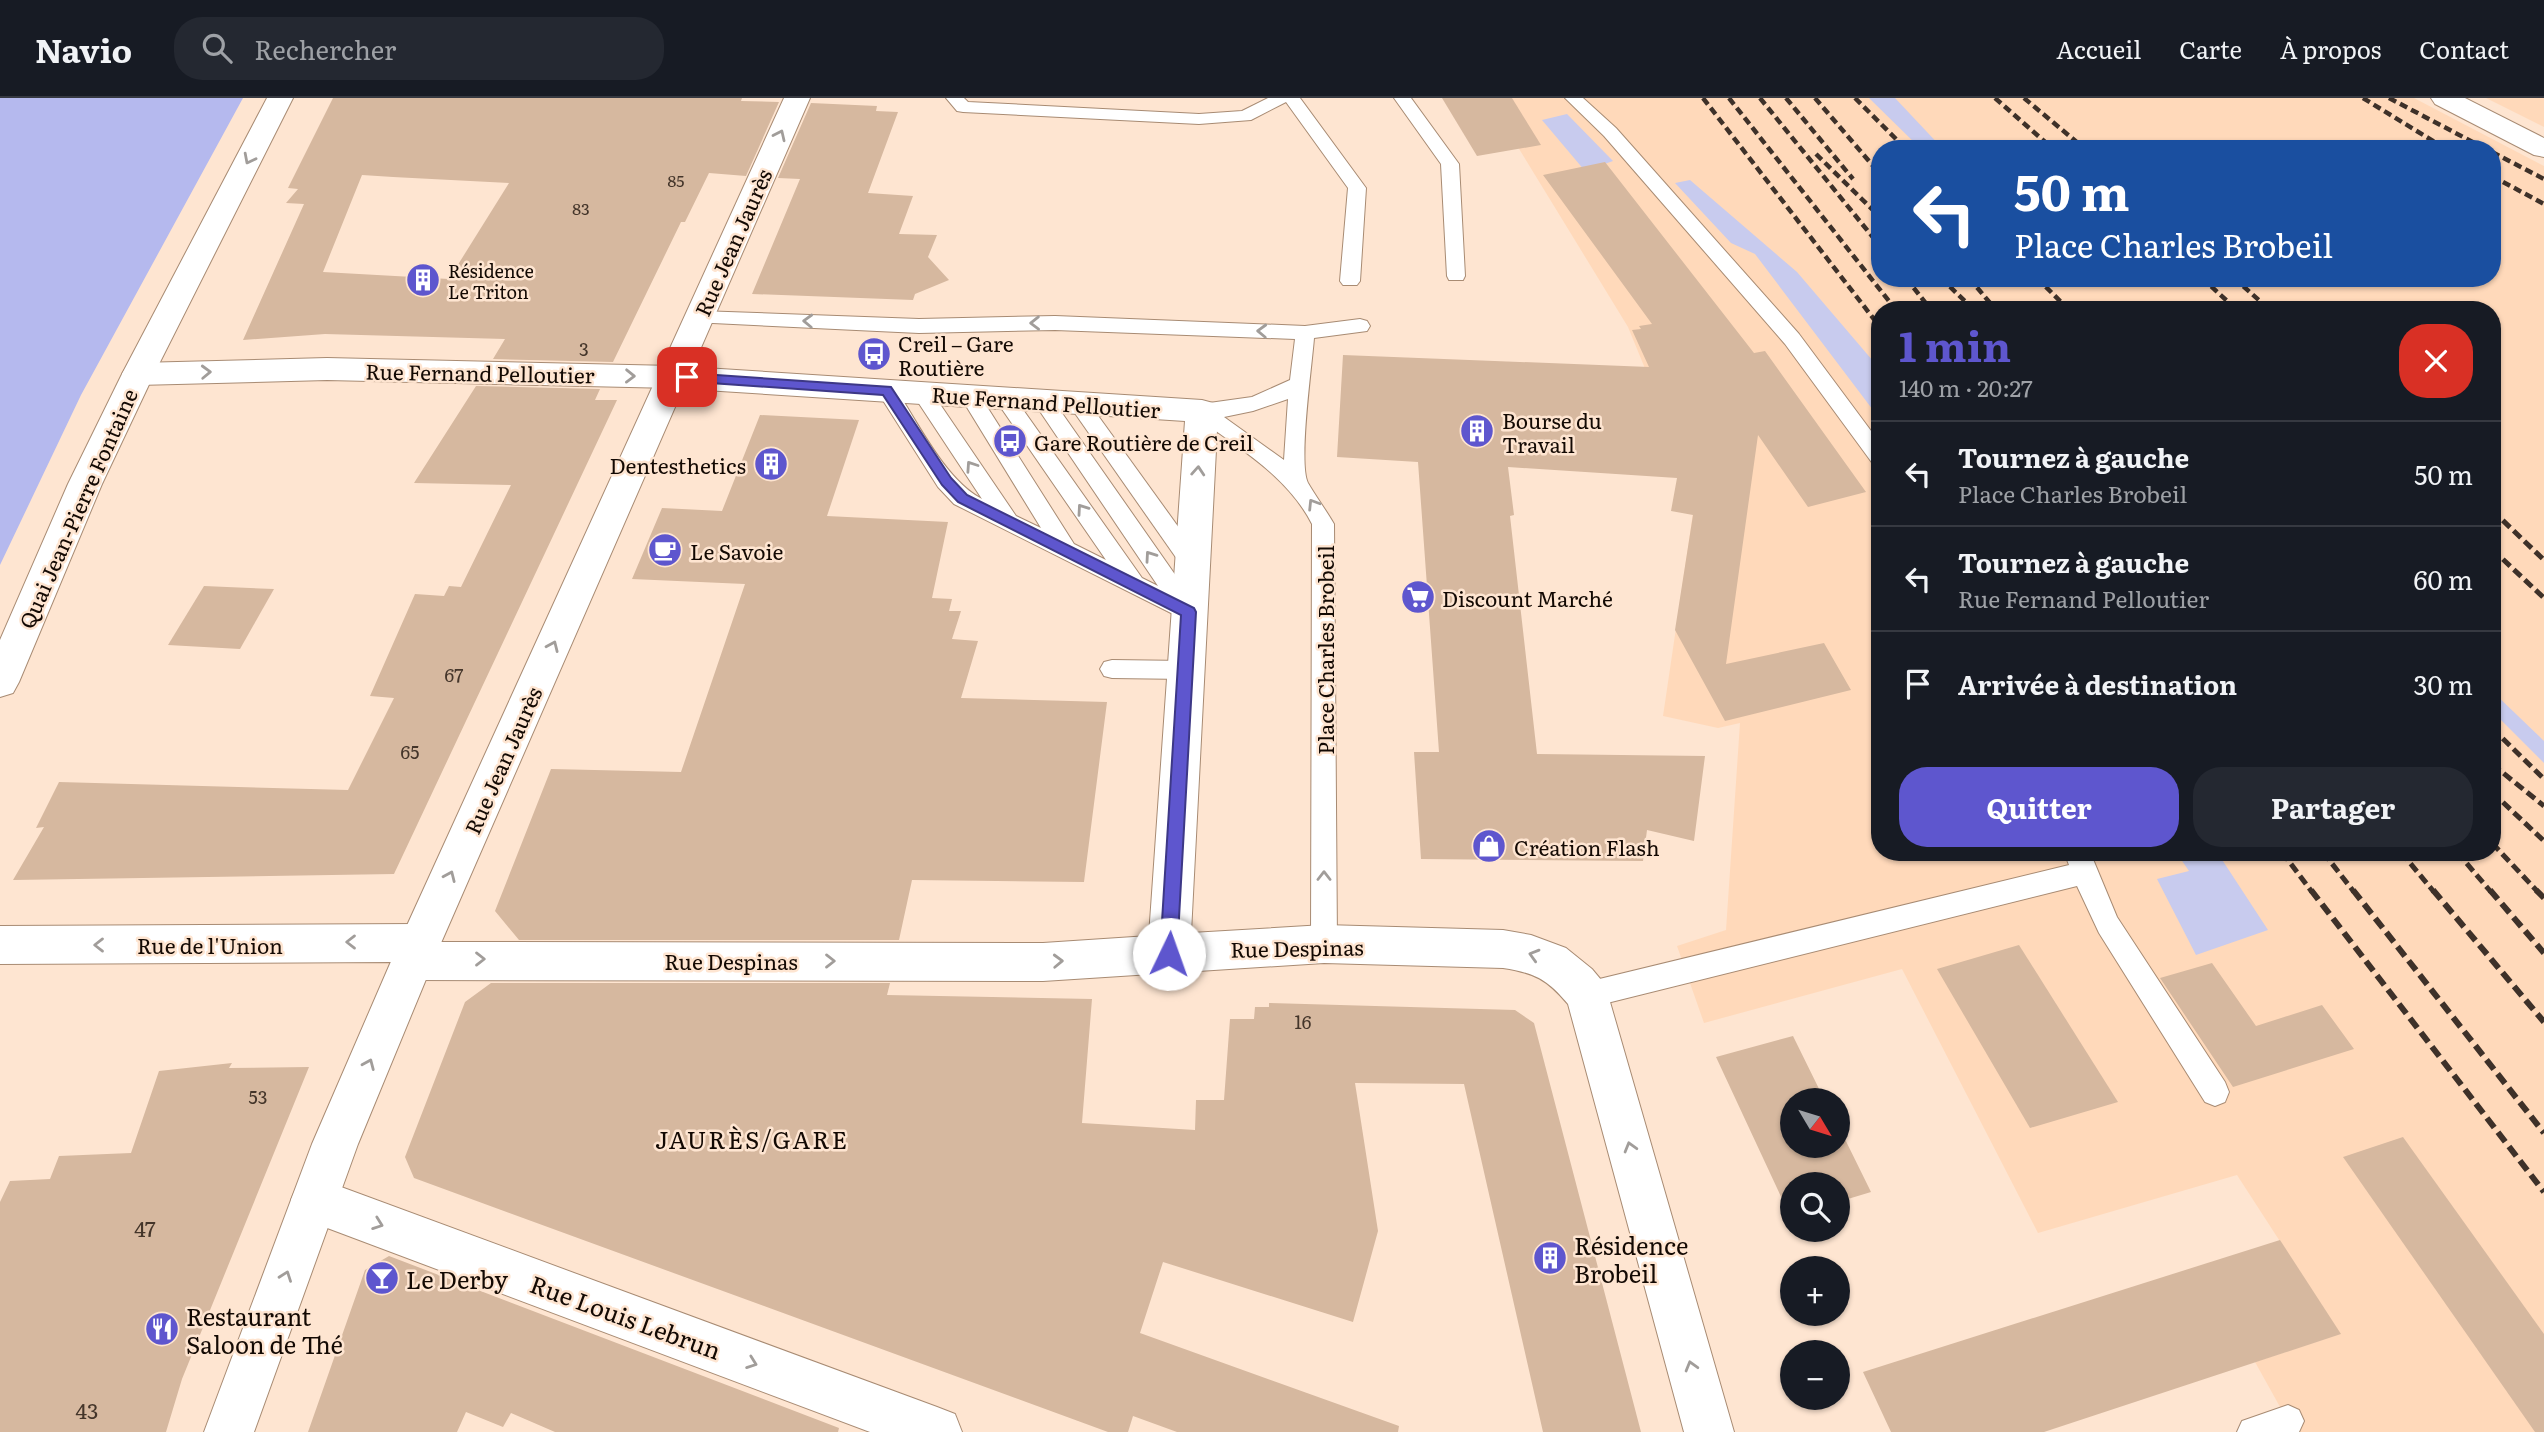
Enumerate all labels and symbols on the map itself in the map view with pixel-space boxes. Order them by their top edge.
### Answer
one-way arrow [772,130,786,142]
one-way arrow [244,152,258,164]
street label: Rue Jean Jaurès [686,163,778,321]
house number: 85 [668,168,684,192]
house number: 83 [572,196,590,220]
place label: Résidence Le Triton [448,257,534,305]
building icon: Résidence Le Triton [404,261,442,299]
one-way arrow [802,314,813,329]
one-way arrow [1029,315,1040,331]
one-way arrow [1257,324,1268,339]
place label: Creil – Gare Routière [898,327,1014,382]
house number: 3 [579,335,589,362]
bus stop icon: Creil – Gare Routière [855,335,893,373]
pin [657,347,717,407]
street label: Rue Fernand Pelloutier [365,355,595,389]
one-way arrow [202,364,212,380]
one-way arrow [624,368,635,383]
street label: Rue Fernand Pelloutier [931,378,1162,424]
street label: Quai Jean-Pierre Fontaine [10,383,144,633]
place label: Bourse du Travail [1502,404,1602,459]
building icon: Bourse du Travail [1458,412,1496,450]
bus stop icon: Gare Routière de Creil [991,422,1029,460]
place label: Gare Routière de Creil [1034,426,1253,457]
building icon: Dentesthetics [752,445,790,483]
place label: Dentesthetics [609,449,746,480]
one-way arrow [966,460,979,473]
one-way arrow [1190,465,1205,476]
one-way arrow [1308,499,1321,512]
one-way arrow [1078,504,1090,517]
cafe icon: Le Savoie [646,531,684,569]
place label: Le Savoie [690,535,784,566]
street label: Place Charles Brobeil [1309,545,1340,755]
one-way arrow [1146,551,1158,564]
supermarket icon: Discount Marché [1399,578,1437,616]
place label: Discount Marché [1442,582,1613,613]
one-way arrow [545,641,559,654]
house number: 67 [445,661,463,688]
street label: Rue Jean Jaurès [456,681,548,839]
house number: 65 [401,738,419,765]
shop icon: Création Flash [1470,827,1508,865]
place label: Création Flash [1514,831,1660,862]
one-way arrow [1316,870,1332,881]
one-way arrow [442,871,456,883]
position arrow [1132,917,1206,991]
street label: Rue de l'Union [137,929,283,960]
street label: Rue Despinas [1230,930,1364,964]
one-way arrow [346,935,357,950]
one-way arrow [94,937,104,953]
street label: Rue Despinas [664,945,798,976]
one-way arrow [1528,948,1540,963]
one-way arrow [475,951,486,967]
one-way arrow [825,953,836,969]
one-way arrow [1052,954,1063,969]
house number: 16 [1295,1008,1312,1035]
one-way arrow [360,1059,374,1071]
house number: 53 [249,1083,267,1110]
north arrow [1780,1088,1850,1158]
district label: JAURÈS/GARE [655,1121,849,1156]
one-way arrow [1623,1141,1638,1153]
house number: 47 [134,1212,156,1243]
one-way arrow [372,1216,384,1230]
place label: Résidence Brobeil [1574,1227,1688,1290]
building icon: Résidence Brobeil [1531,1239,1569,1277]
bar icon: Le Derby [363,1259,401,1297]
place label: Le Derby [406,1261,508,1296]
street label: Rue Louis Lebrun [526,1265,726,1367]
one-way arrow [278,1270,292,1282]
place label: Restaurant Saloon de Thé [186,1298,343,1361]
restaurant icon: Restaurant Saloon de Thé [143,1310,181,1348]
one-way arrow [746,1355,758,1369]
one-way arrow [1685,1360,1699,1372]
house number: 43 [76,1394,98,1425]

